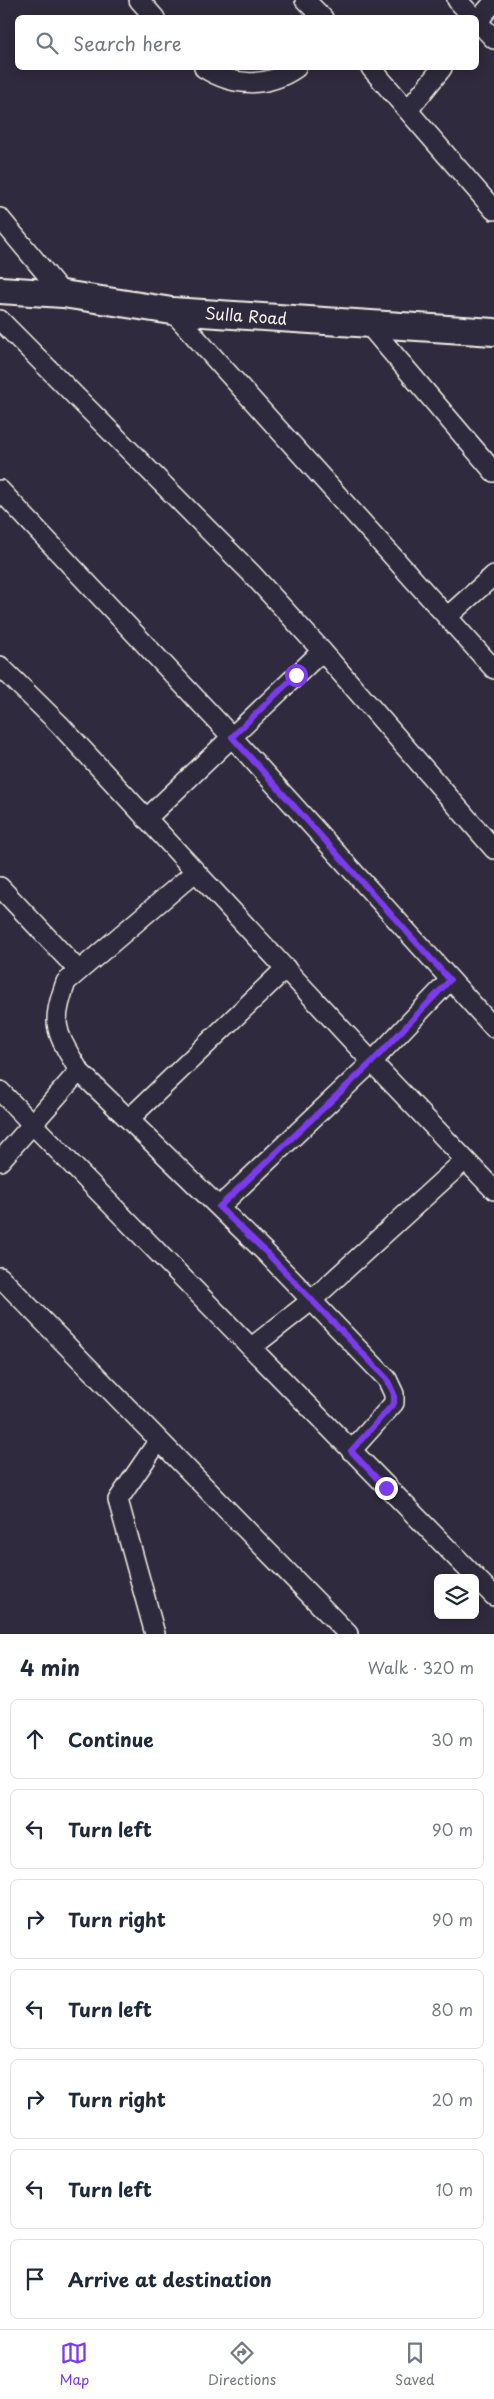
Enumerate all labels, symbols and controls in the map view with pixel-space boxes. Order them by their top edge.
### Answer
search box [15,15,479,70]
icon: search [33,29,61,57]
text: Search here [73,29,182,57]
street label: Sulla Road [204,300,288,330]
route start [285,664,308,687]
route end [375,1477,398,1500]
map controls [434,1574,479,1619]
button: layers [434,1574,479,1619]
text: 4 min [20,1651,80,1683]
text: Walk · 320 m [368,1655,474,1679]
icon: ahead [21,1725,49,1753]
text: Continue [68,1725,154,1753]
text: 30 m [431,1727,473,1751]
icon: left [21,1815,49,1843]
text: Turn left [68,1815,152,1843]
text: 90 m [432,1817,473,1841]
icon: right [21,1905,49,1933]
text: Turn right [68,1905,166,1933]
text: 90 m [432,1907,473,1931]
icon: left [21,1995,49,2023]
text: Turn left [68,1995,152,2023]
text: 80 m [431,1997,473,2021]
icon: right [21,2085,49,2113]
text: Turn right [68,2085,166,2113]
text: 20 m [432,2087,473,2111]
icon: left [21,2175,49,2203]
text: Turn left [68,2175,152,2203]
text: 10 m [436,2177,473,2201]
icon: arrive [21,2265,49,2293]
text: Arrive at destination [68,2265,272,2293]
tab: Map [59,2339,89,2390]
tab: Directions [208,2339,276,2390]
tab: Saved [395,2339,435,2390]

